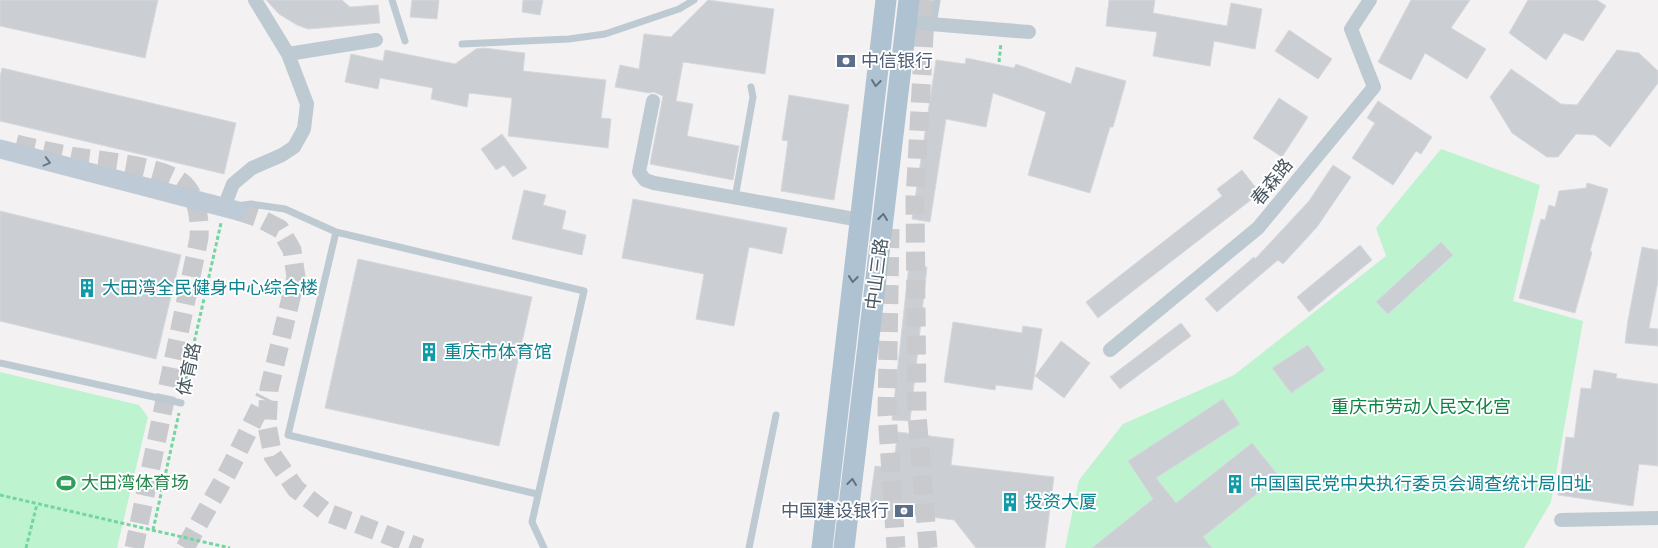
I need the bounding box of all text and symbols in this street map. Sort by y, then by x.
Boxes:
place label: 中信银行 [861,49,933,72]
bank icon: 中信银行 [835,50,857,72]
one-way arrow [871,79,882,87]
street label: 春森路 [1246,153,1298,210]
one-way arrow [43,156,51,166]
one-way arrow [877,212,888,220]
street label: 中山三路 [861,237,892,311]
place label: 大田湾全民健身中心综合楼 [102,276,318,299]
one-way arrow [848,276,859,284]
building icon: 大田湾全民健身中心综合楼 [76,277,98,299]
street label: 体育路 [172,340,205,398]
place label: 重庆市体育馆 [444,340,552,363]
building icon: 重庆市体育馆 [418,341,440,363]
park label: 重庆市劳动人民文化宫 [1331,395,1511,418]
place label: 大田湾体育场 [81,471,189,494]
sports icon: 大田湾体育场 [55,472,77,494]
place label: 中国国民党中央执行委员会调查统计局旧址 [1250,472,1592,495]
building icon: 中国国民党中央执行委员会调查统计局旧址 [1224,473,1246,495]
one-way arrow [846,478,857,486]
place label: 投资大厦 [1025,490,1097,513]
building icon: 投资大厦 [999,491,1021,513]
place label: 中国建设银行 [781,499,889,522]
bank icon: 中国建设银行 [893,500,915,522]

